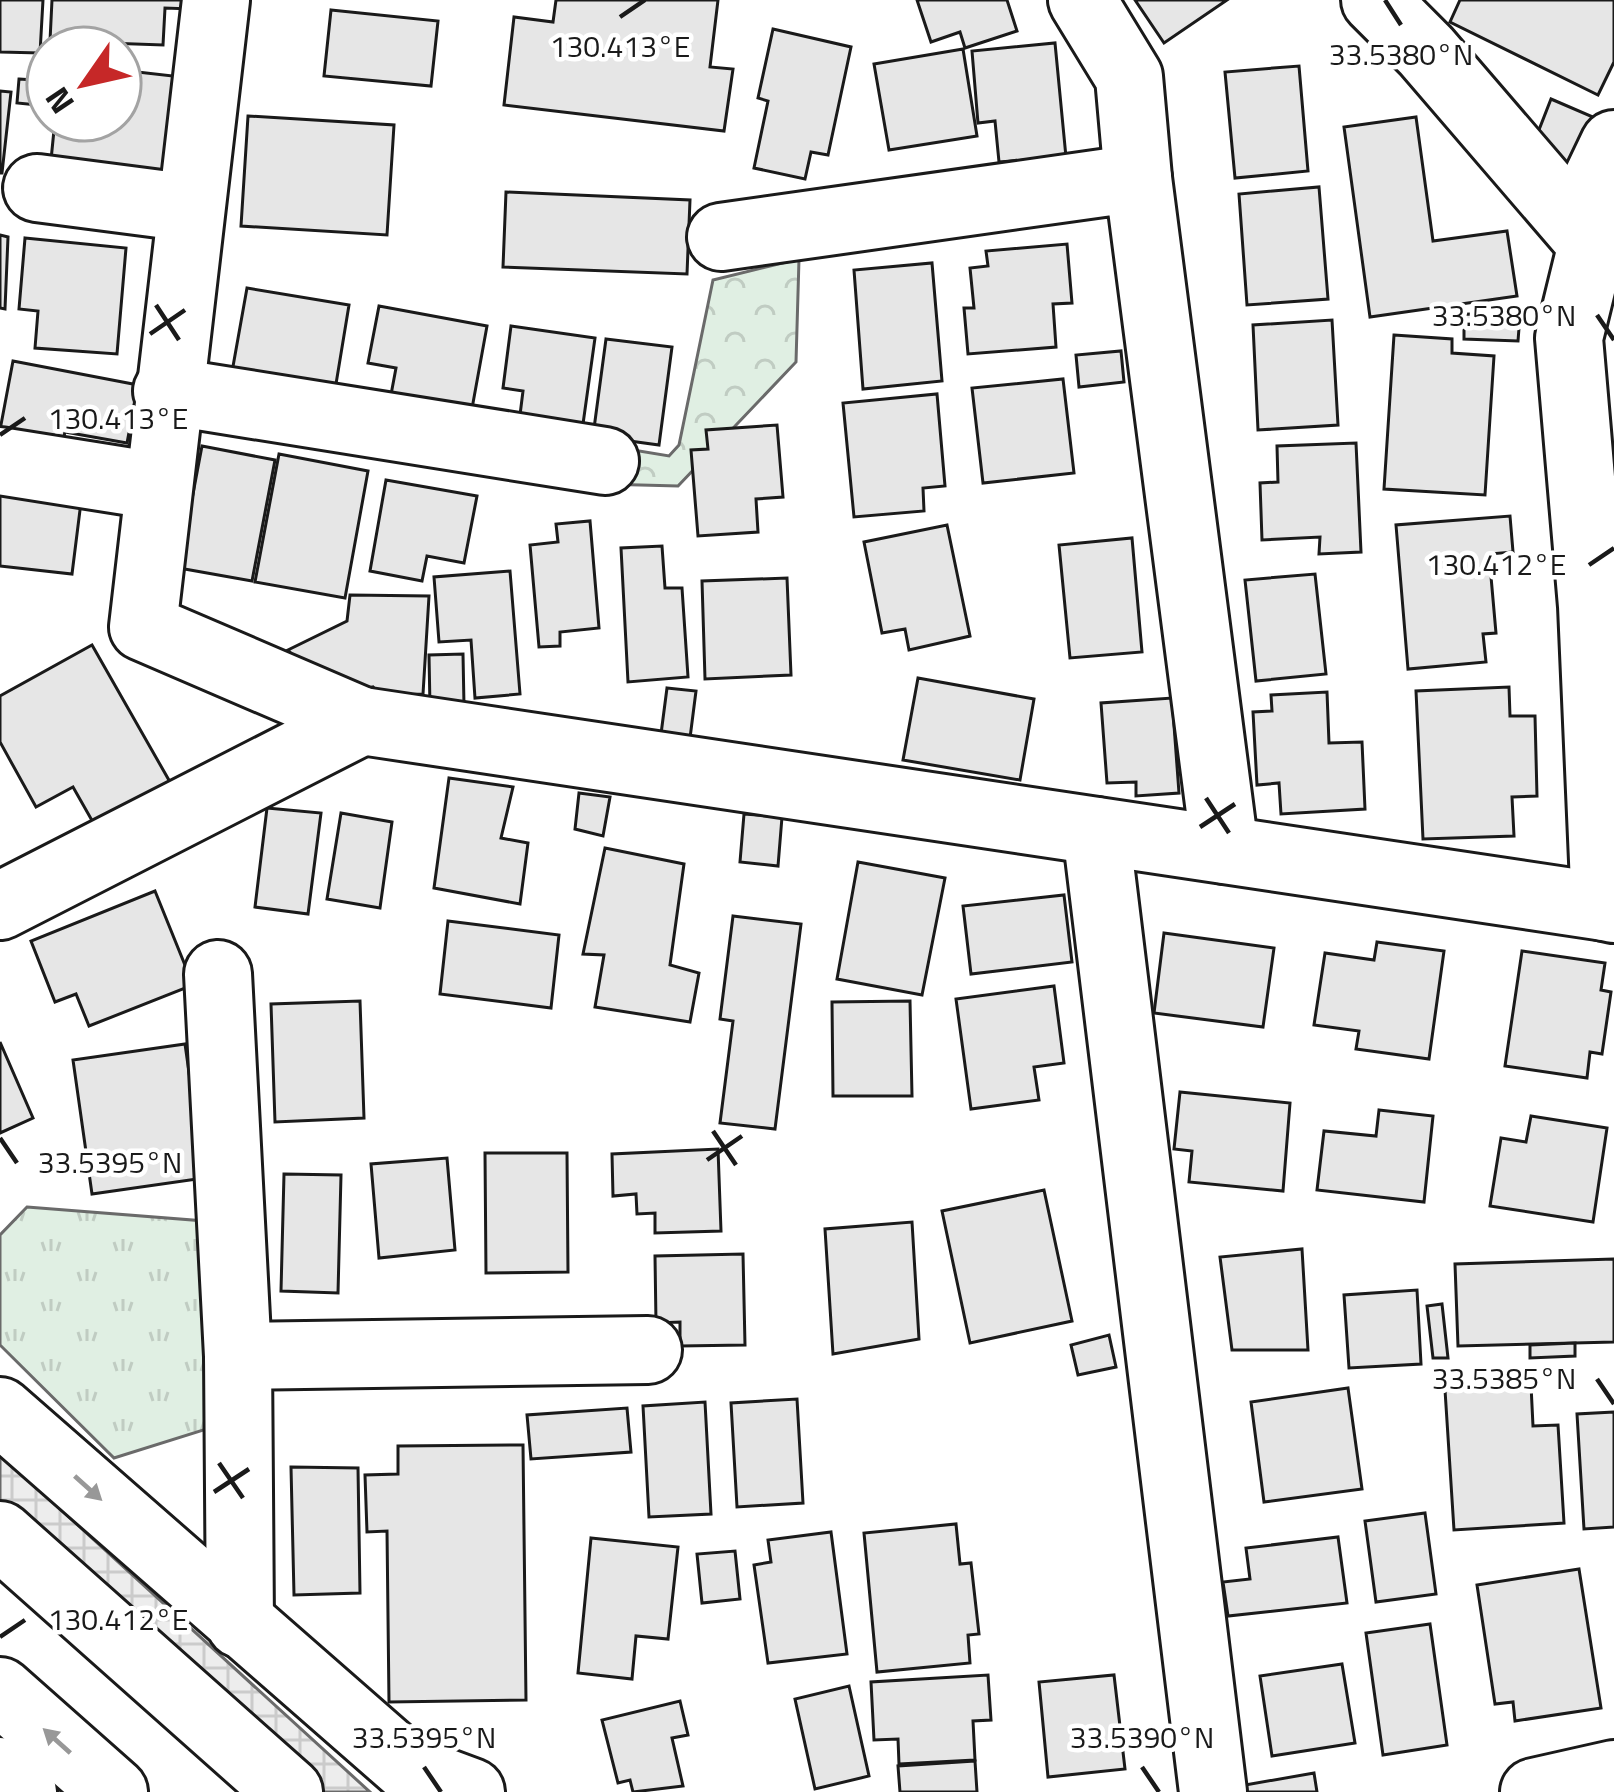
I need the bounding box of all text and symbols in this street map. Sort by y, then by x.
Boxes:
text: 130.413°E [550,23,690,69]
north arrow [24,24,144,144]
text: 33.5380°N [1329,31,1473,77]
text: N [32,77,86,124]
text: 33.5380°N [1432,292,1576,338]
text: 130.413°E [48,395,188,441]
text: 130.412°E [1426,541,1566,587]
text: 33.5395°N [38,1139,182,1185]
text: 33.5385°N [1432,1355,1576,1401]
one-way arrow [73,1474,102,1501]
text: 130.412°E [48,1596,188,1642]
text: 33.5395°N [352,1714,496,1760]
text: 33.5390°N [1070,1714,1214,1760]
one-way arrow [42,1728,72,1755]

